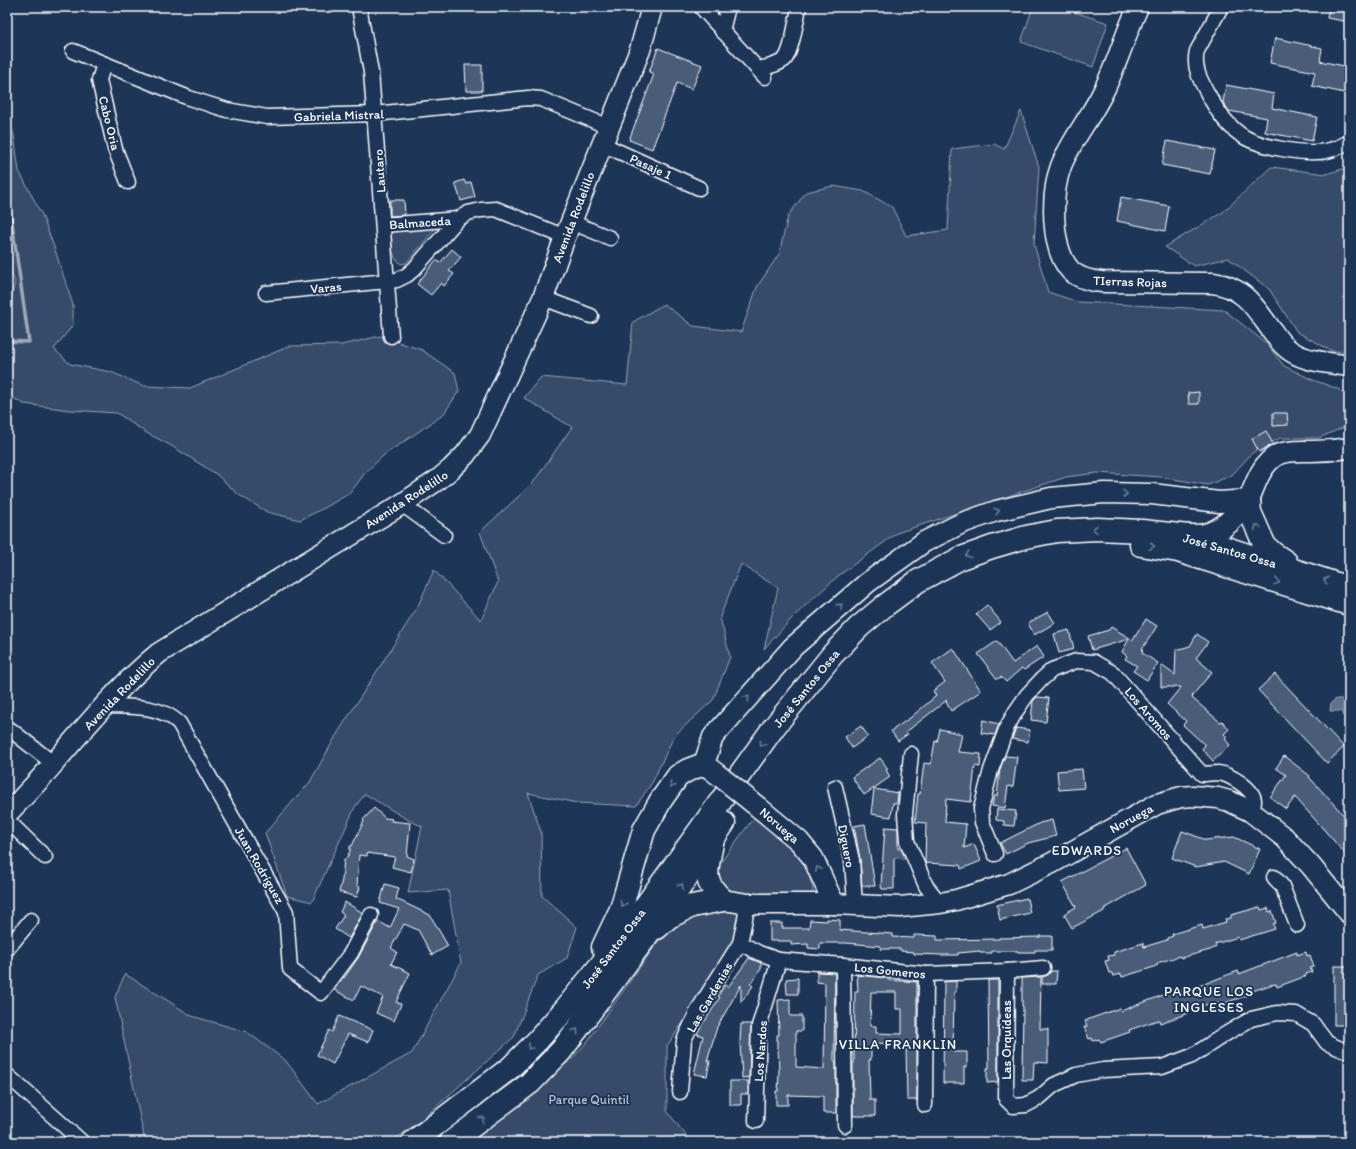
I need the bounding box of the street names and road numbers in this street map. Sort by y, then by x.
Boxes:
street label: Cabo Oria [95,94,124,152]
street label: Gabriela Mistral [294,106,385,125]
street label: Lautaro [370,148,389,193]
street label: Pasaje 1 [627,151,674,182]
street label: Avenida Rodelillo [549,169,598,265]
street label: Balmaceda [389,213,452,232]
street label: TIerras Rojas [1093,273,1167,290]
street label: Varas [310,279,342,296]
street label: Avenida Rodelillo [362,467,451,532]
street label: José Santos Ossa [1181,530,1278,571]
street label: José Santos Ossa [770,646,843,730]
street label: Avenida Rodelillo [81,653,158,733]
street label: Los Aromos [1122,684,1176,743]
street label: Noruega [1107,800,1156,836]
street label: Noruega [757,804,803,847]
street label: Diguero [835,823,858,869]
street label: Juan Rodríguez [232,824,288,906]
street label: José Santos Ossa [578,905,649,991]
street label: Las Gardenias [683,959,736,1035]
street label: Los Gomeros [853,959,927,982]
street label: Las Orquídeas [999,1000,1014,1080]
street label: Los Nardos [751,1020,770,1082]

